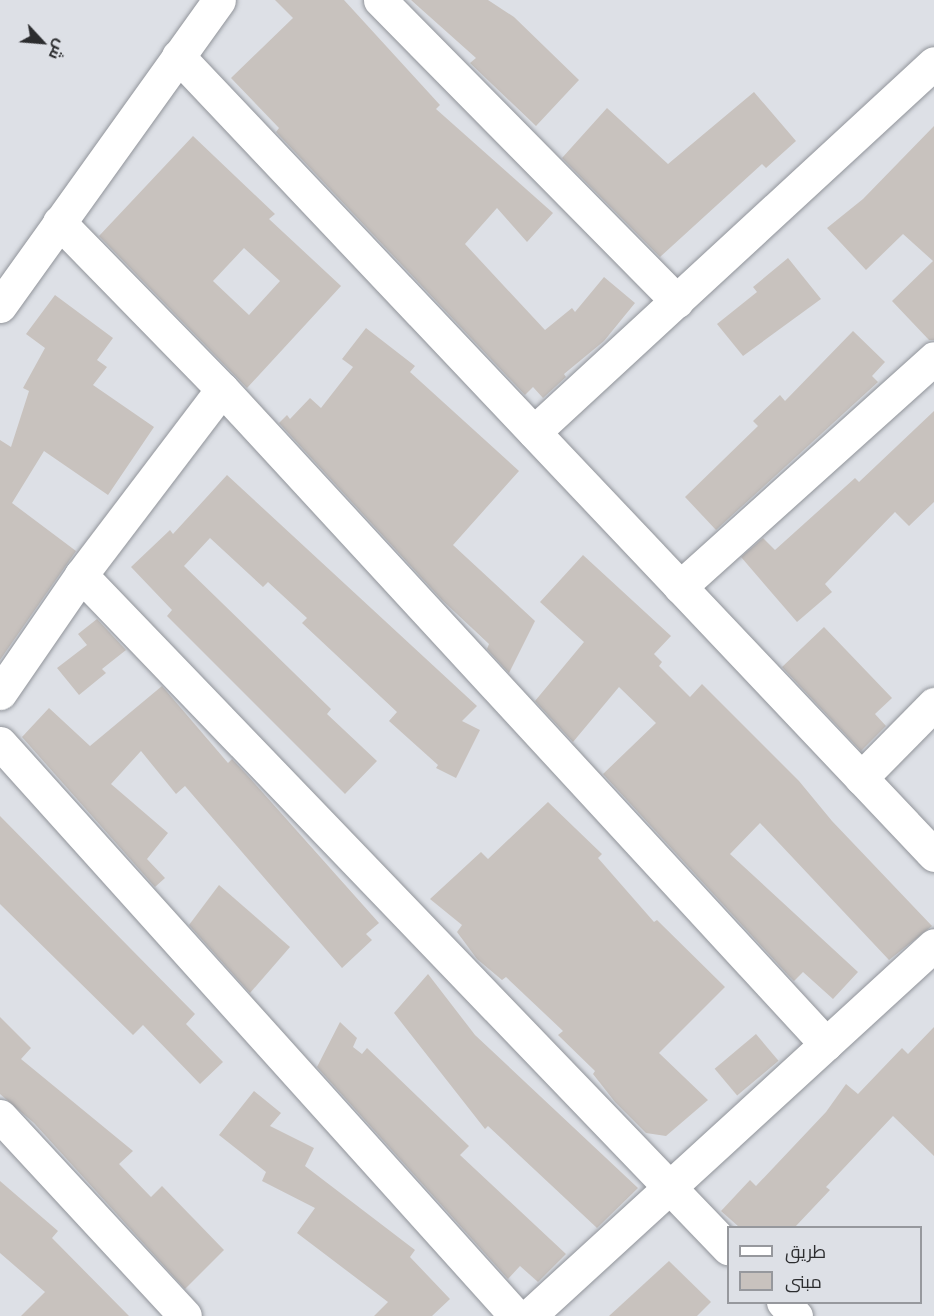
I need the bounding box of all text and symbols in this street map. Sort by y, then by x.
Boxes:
north arrow [12,12,72,72]
text: ش [44,36,73,64]
legend [727,1226,922,1304]
text: طريق [785,1239,826,1264]
text: مبنى [785,1269,822,1294]

